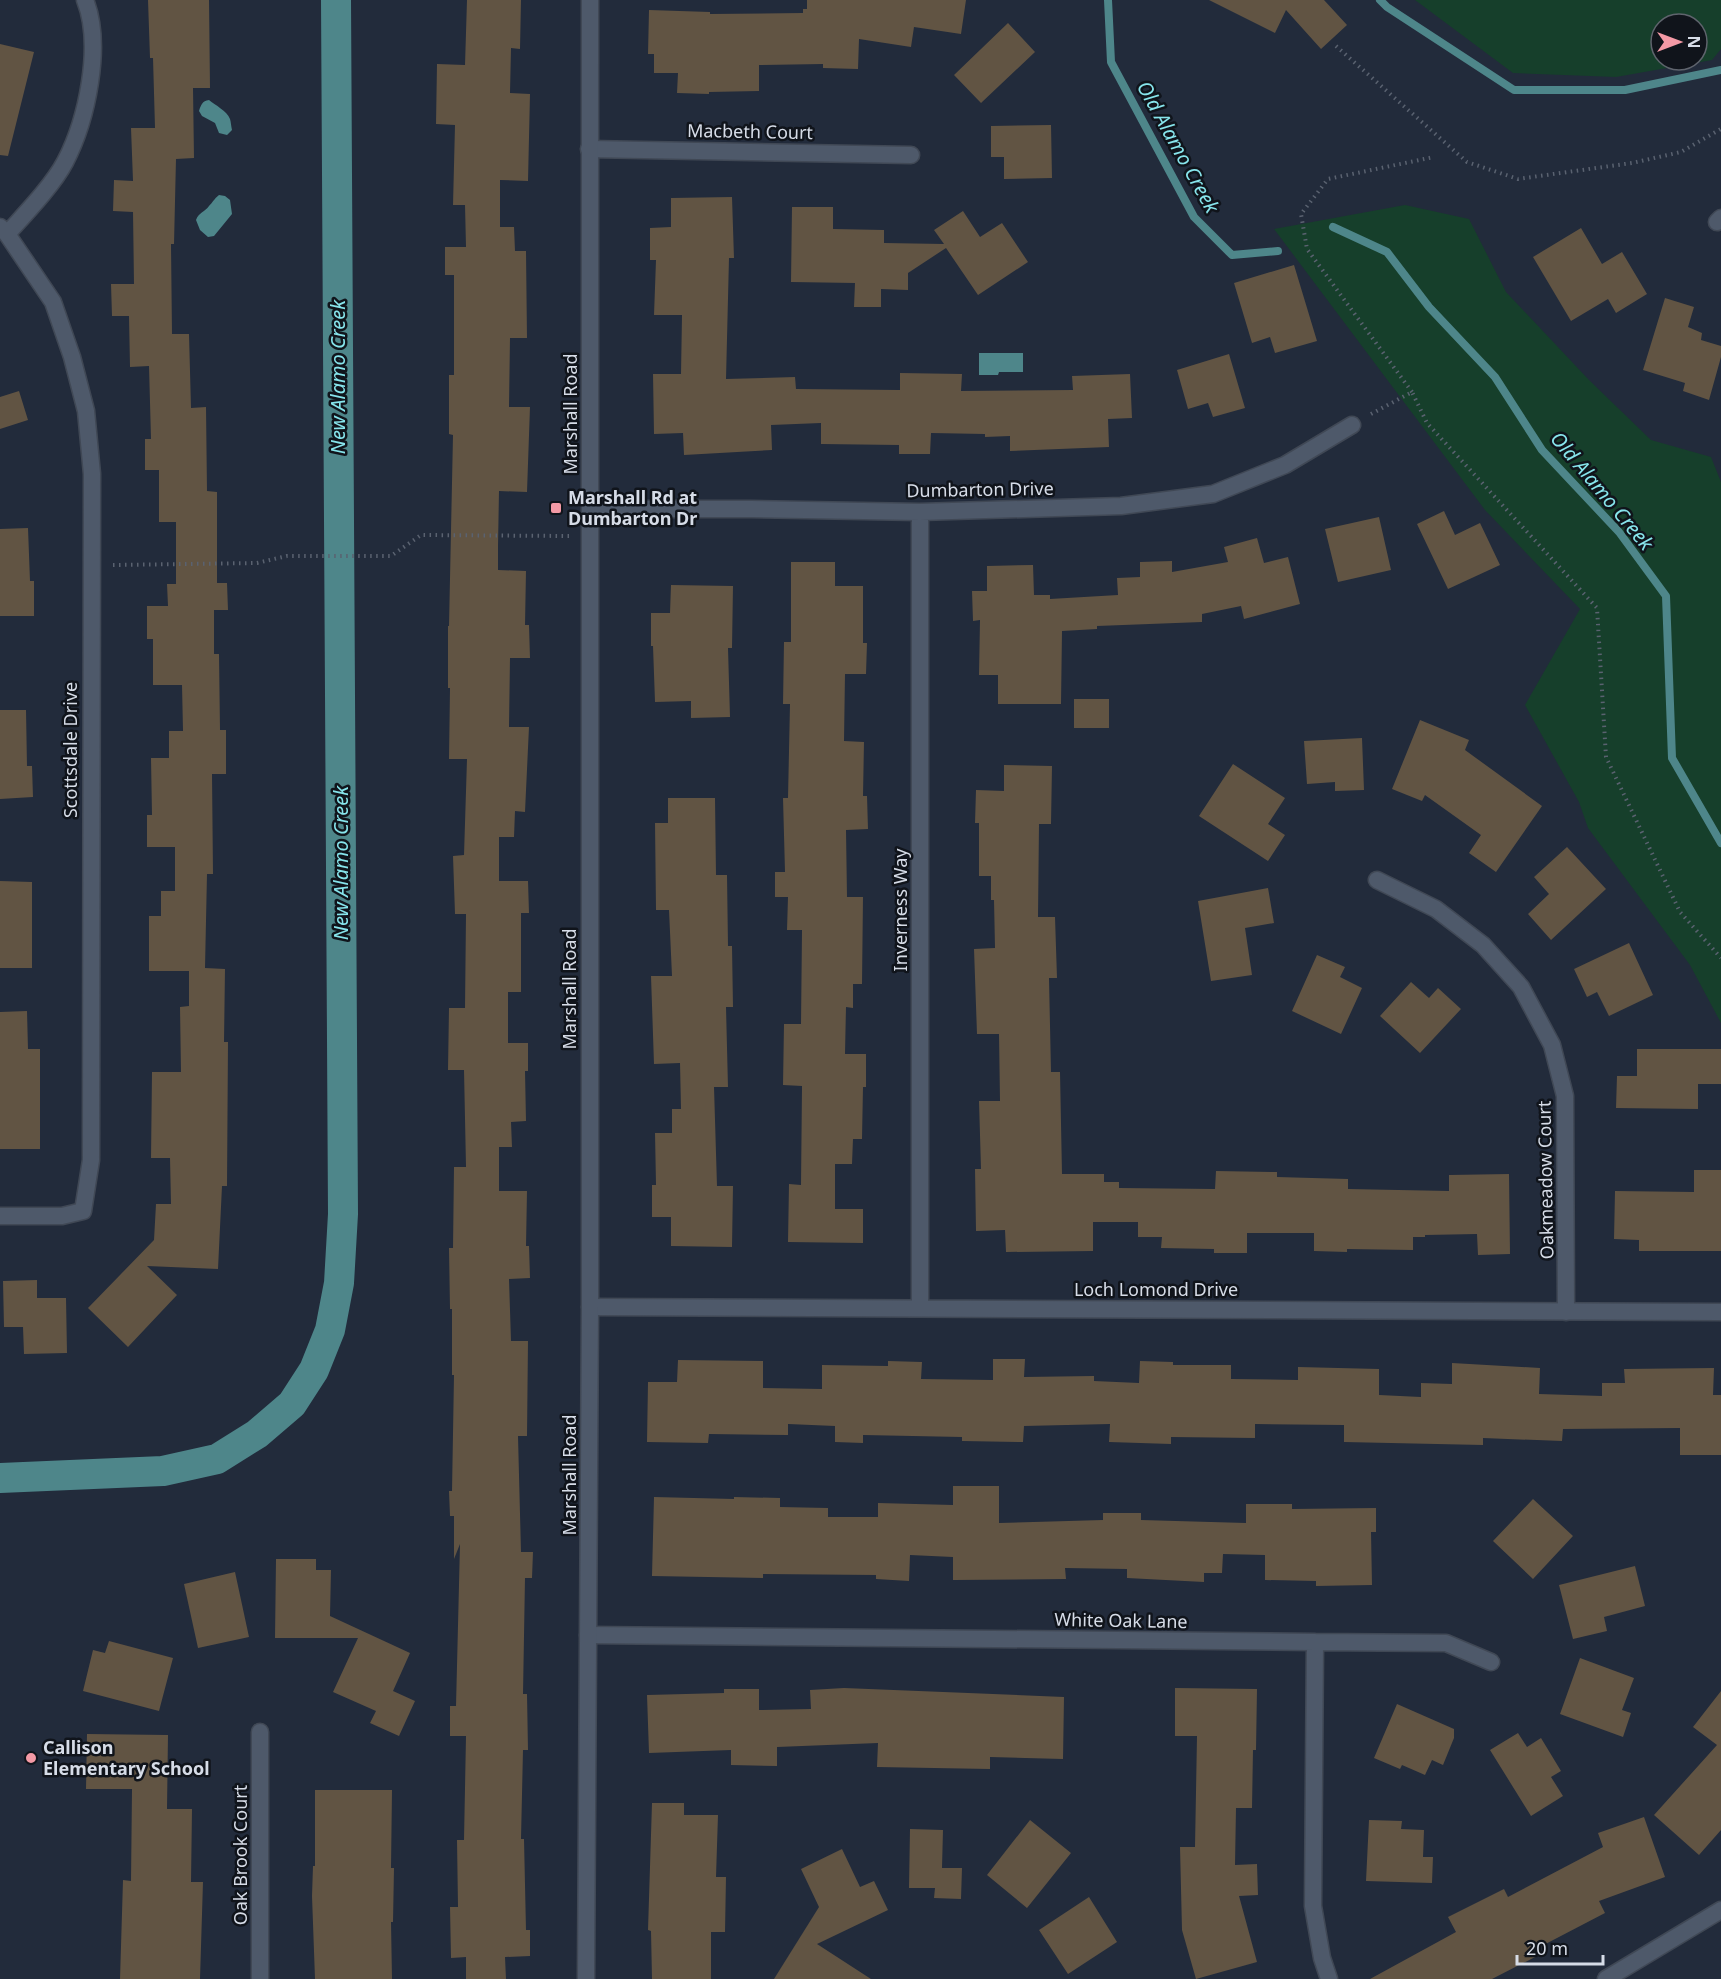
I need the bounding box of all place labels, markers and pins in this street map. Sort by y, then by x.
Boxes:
place label: Marshall Rd at Dumbarton Dr [568,485,697,530]
marker: Marshall Rd at Dumbarton Dr [549,501,563,515]
place label: Callison Elementary School [43,1735,210,1780]
marker: Callison Elementary School [24,1751,38,1765]

